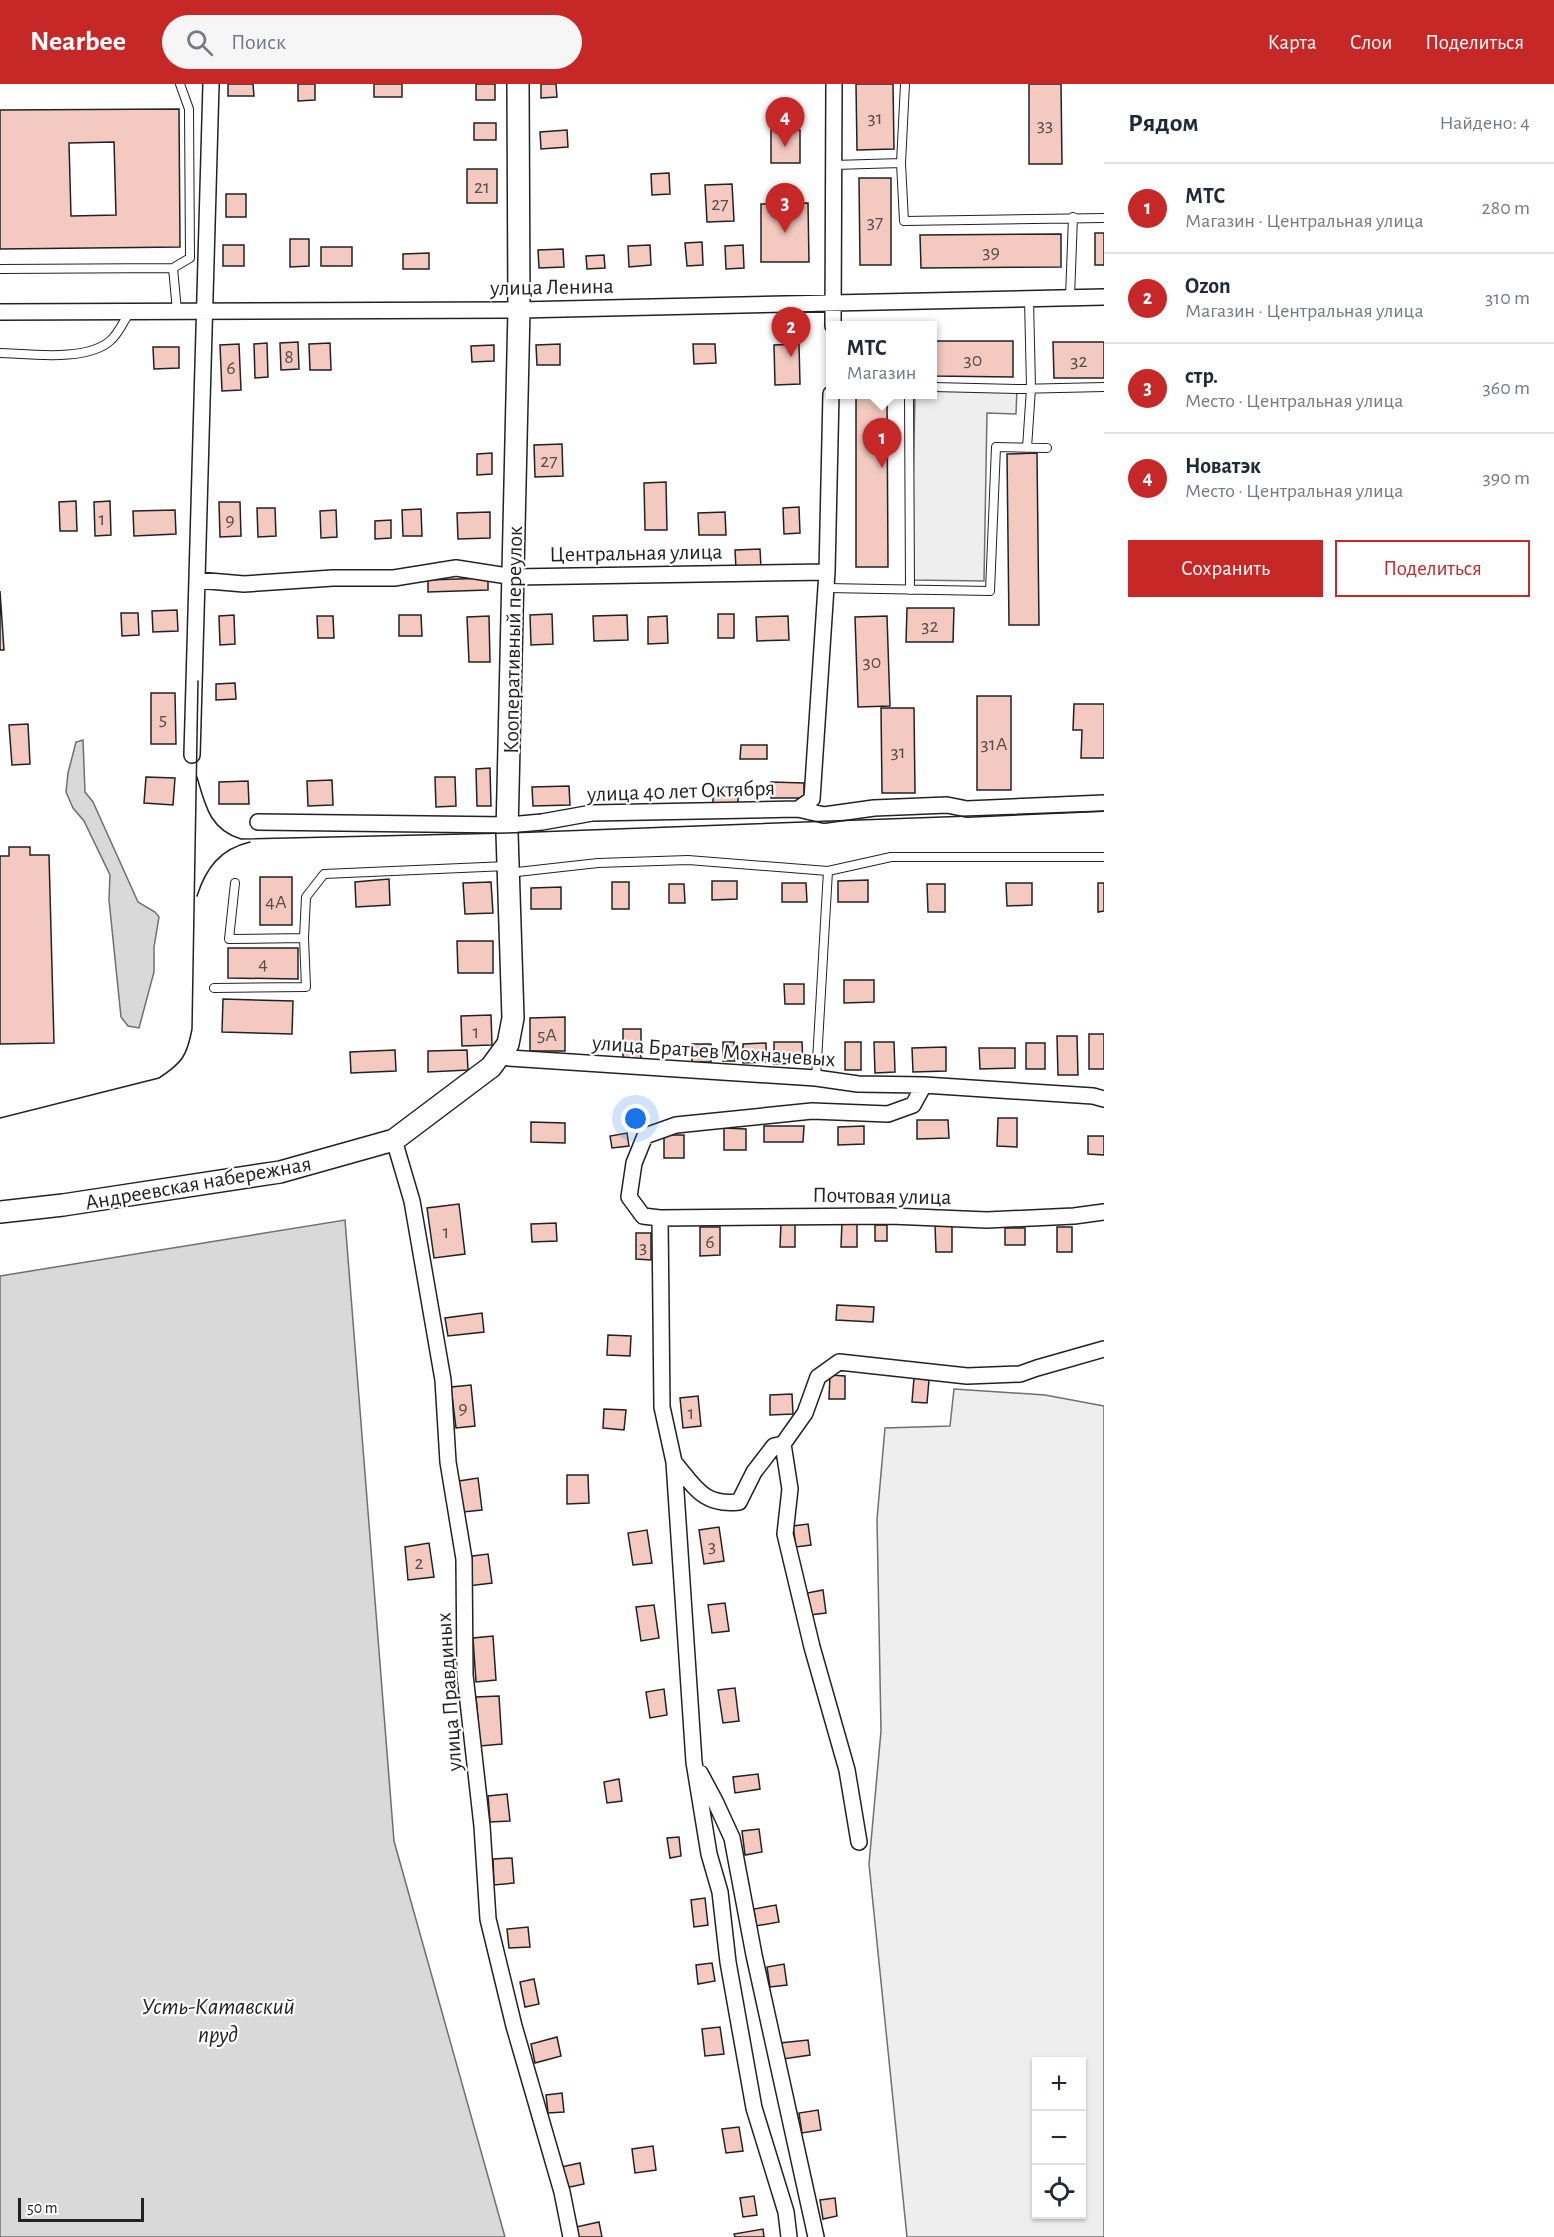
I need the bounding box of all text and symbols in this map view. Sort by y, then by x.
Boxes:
search box [162,15,582,69]
icon: search [183,26,216,59]
text: Nearbee [30,28,126,56]
text: Поиск [231,31,286,53]
text: Карта [1267,32,1317,53]
text: Слои [1350,32,1392,53]
text: Поделиться [1425,32,1524,53]
pin: 4 [766,98,804,147]
house number: 31 [867,108,883,128]
text: Рядом [1128,110,1199,136]
text: Найдено: 4 [1440,113,1530,133]
house number: 33 [1037,115,1053,135]
house number: 21 [474,177,490,197]
pin: 3 [766,184,804,233]
text: МТС [1185,185,1225,207]
house number: 27 [711,194,729,214]
text: 1 [1144,198,1151,218]
text: 280 m [1482,198,1530,218]
text: Магазин · Центральная улица [1185,211,1424,231]
house number: 37 [867,212,883,232]
house number: 39 [982,242,1000,262]
street label: улица Ленина [489,275,614,299]
text: Ozon [1185,275,1231,297]
text: 2 [1143,288,1152,308]
text: 310 m [1485,288,1530,308]
text: Магазин · Центральная улица [1185,301,1424,321]
pin: 2 [772,308,810,357]
popup [826,321,937,399]
text: МТС [846,337,887,359]
house number: 8 [284,347,294,367]
house number: 30 [964,350,982,370]
house number: 32 [1070,351,1088,371]
house number: 6 [226,358,236,378]
text: Магазин [846,363,917,383]
text: стр. [1185,365,1218,387]
text: 3 [1143,378,1152,398]
text: 360 m [1483,378,1530,398]
text: Место · Центральная улица [1185,391,1403,411]
pin: 1 [862,418,902,468]
house number: 27 [540,451,558,471]
text: Новатэк [1185,455,1261,477]
text: 4 [1142,468,1153,488]
text: 390 m [1483,468,1530,488]
text: Место · Центральная улица [1185,481,1403,501]
house number: 1 [99,509,105,529]
house number: 9 [225,510,235,530]
street label: Кооперативный переулок [500,526,526,754]
street label: Центральная улица [549,540,723,566]
button: Сохранить [1128,540,1323,597]
button: Поделиться [1335,540,1530,597]
house number: 32 [921,616,939,636]
house number: 30 [863,652,881,672]
house number: 5 [159,709,167,729]
house number: 31А [981,734,1008,754]
house number: 31 [890,742,906,762]
street label: улица 40 лет Октября [586,777,775,805]
house number: 4А [265,892,287,912]
house number: 4 [258,954,268,974]
house number: 1 [473,1022,479,1042]
house number: 5А [537,1025,557,1045]
street label: улица Братьев Мохначевых [591,1031,837,1070]
your location [621,1104,650,1133]
street label: Андреевская набережная [83,1152,313,1214]
street label: Почтовая улица [812,1184,952,1208]
house number: 1 [443,1222,449,1242]
house number: 6 [705,1232,715,1252]
house number: 3 [639,1237,647,1257]
house number: 9 [458,1398,468,1418]
house number: 1 [688,1403,694,1423]
house number: 3 [708,1536,716,1556]
house number: 2 [414,1553,424,1573]
street label: улица Правдиных [432,1612,466,1773]
water label: Усть-Катавский пруд [141,1995,295,2047]
map controls [1032,2057,1086,2219]
button: + [1032,2057,1086,2111]
button: − [1032,2111,1086,2165]
button: locate [1032,2165,1086,2219]
scale bar [18,2195,144,2222]
text: 50 m [27,2200,58,2216]

